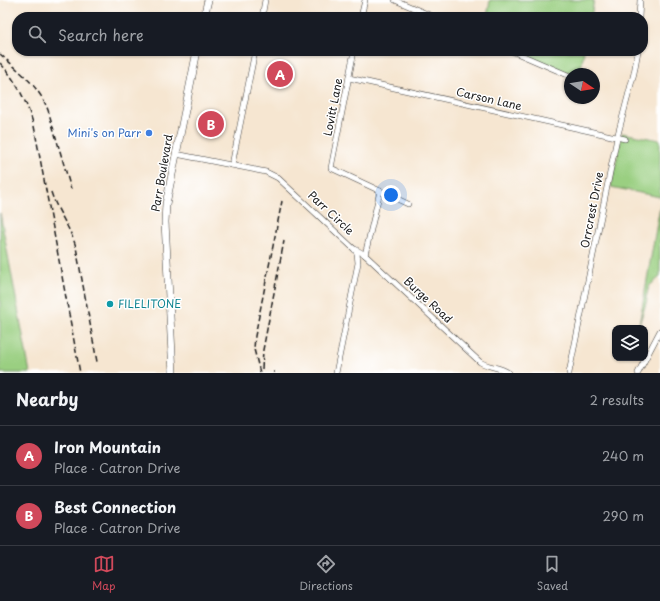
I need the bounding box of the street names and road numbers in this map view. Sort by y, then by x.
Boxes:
street label: Lovitt Lane [319,77,346,137]
street label: Carson Lane [454,83,524,114]
street label: Parr Boulevard [146,133,177,213]
street label: Orrcrest Drive [576,170,607,249]
street label: Parr Circle [304,187,358,239]
street label: Burge Road [400,273,456,327]

